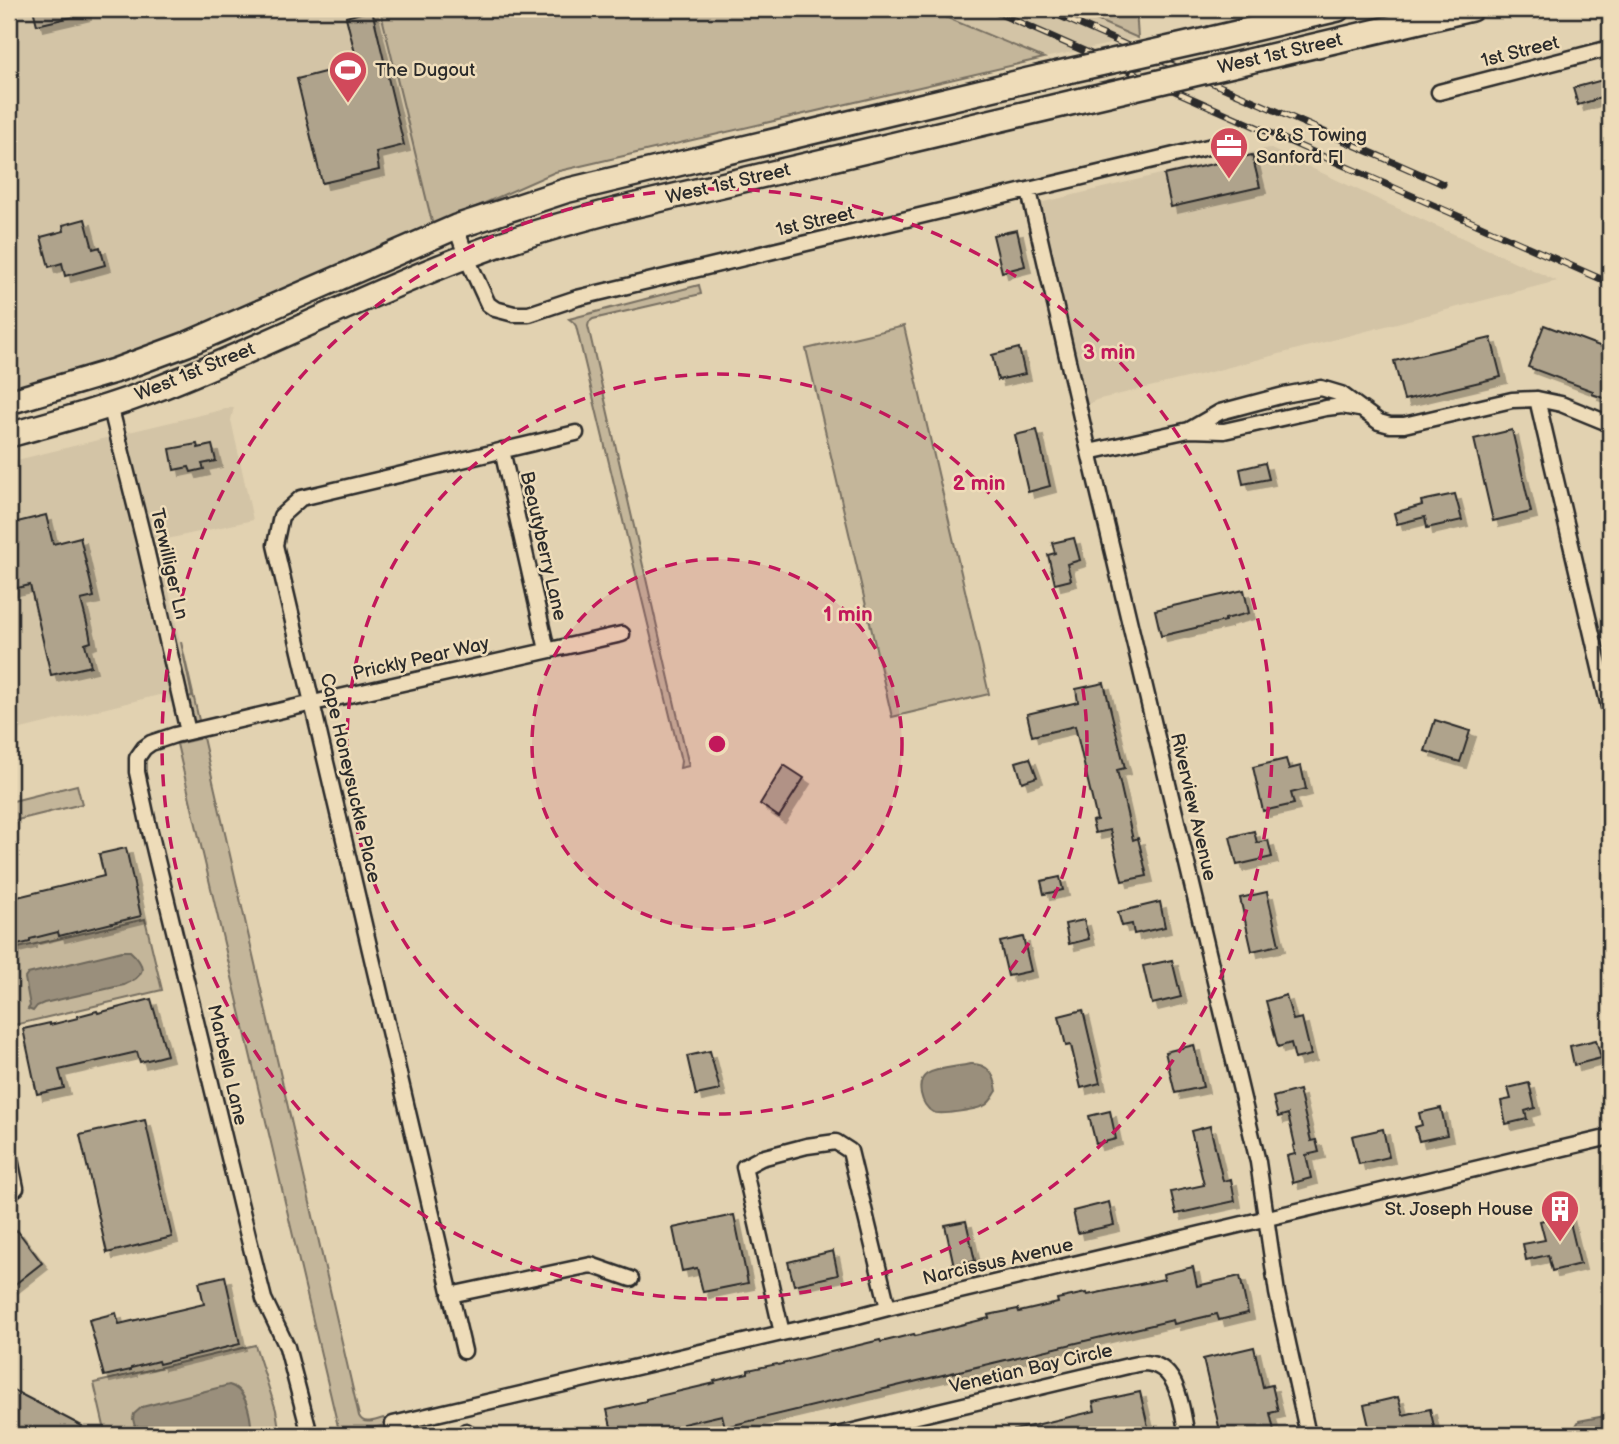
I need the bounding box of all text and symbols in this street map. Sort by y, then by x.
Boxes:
street label: West 1st Street [1215,28,1345,80]
street label: 1st Street [1479,31,1562,73]
sports icon: The Dugout [327,49,369,104]
place label: The Dugout [375,59,475,82]
place label: C & S Towing Sanford Fl [1256,124,1367,169]
office icon: C & S Towing Sanford Fl [1208,125,1250,180]
street label: West 1st Street [663,158,793,210]
street label: 1st Street [774,202,856,242]
street label: West 1st Street [132,337,259,407]
text: 3 min [1083,340,1135,365]
street label: Beautyberry Lane [515,469,571,623]
text: 2 min [952,471,1006,496]
street label: Terwilliger Ln [145,506,193,622]
text: 1 min [823,602,873,627]
street label: Prickly Pear Way [350,632,492,686]
street label: Cape Honeysuckle Place [315,671,385,885]
street label: Riverview Avenue [1165,731,1221,883]
centre of rings [705,732,729,756]
street label: Marbella Lane [202,1002,252,1128]
building icon: St. Joseph House [1539,1188,1581,1243]
place label: St. Joseph House [1384,1198,1533,1221]
street label: Narcissus Avenue [920,1233,1076,1291]
street label: Venetian Bay Circle [947,1339,1115,1399]

